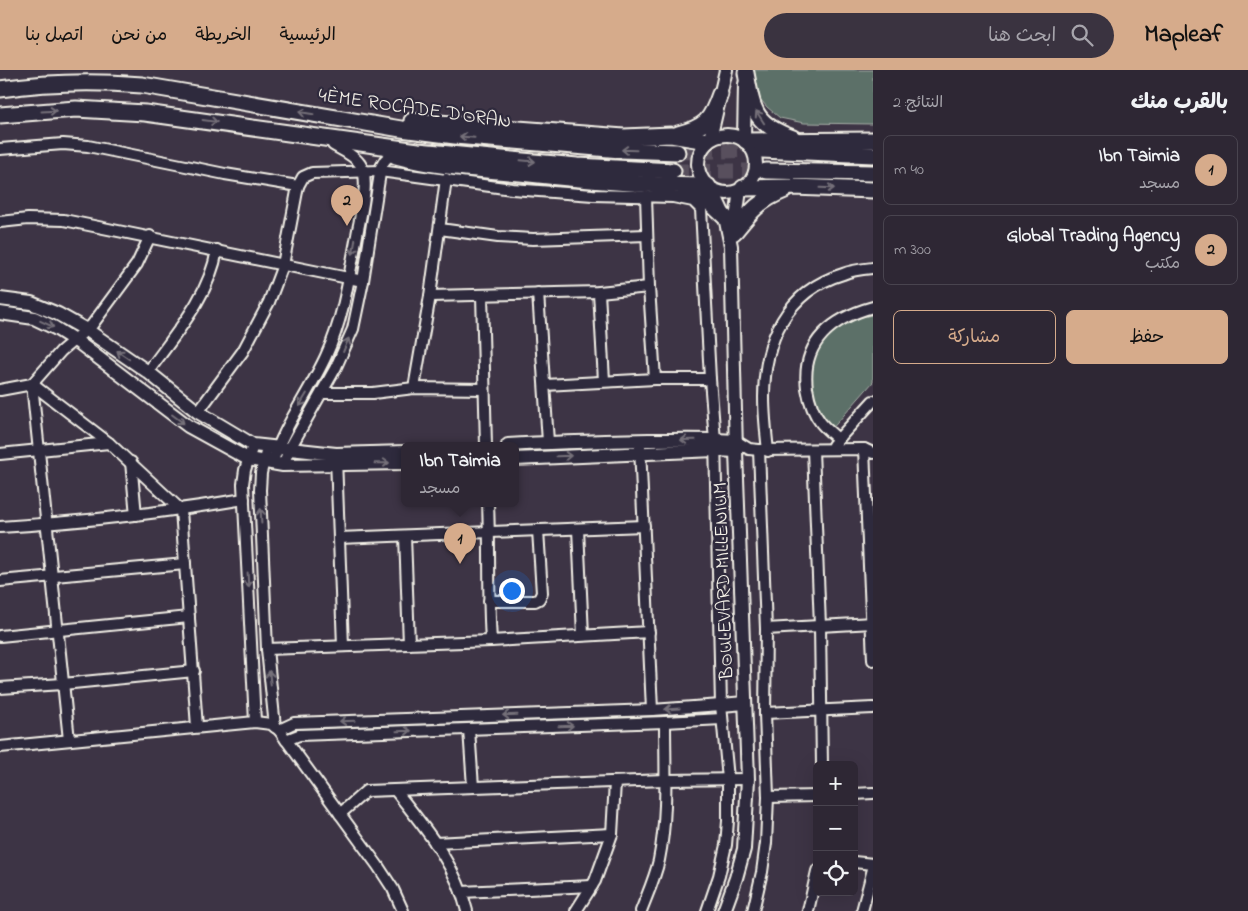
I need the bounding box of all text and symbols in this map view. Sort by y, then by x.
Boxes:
search box [764,13,1114,58]
text: Mapleaf [1144,18,1223,53]
icon: search [1068,21,1096,49]
text: اتصل بنا [25,23,83,49]
text: من نحن [111,23,167,49]
text: الخريطة [195,23,251,49]
text: الرئيسية [279,23,336,49]
text: ابحث هنا [988,23,1056,50]
street label: 4ÈME ROCADE D'ORAN [316,82,513,137]
text: بالقرب منك [1131,88,1228,118]
text: النتائج: 2 [893,91,943,115]
one-way arrow [40,106,56,115]
one-way arrow [298,107,314,117]
one-way arrow [755,110,765,124]
one-way arrow [202,116,218,126]
one-way arrow [459,133,475,142]
text: Ibn Taimia [1098,143,1180,170]
one-way arrow [621,145,637,155]
one-way arrow [519,156,535,166]
text: 40 m [894,158,924,182]
text: 1 [1208,158,1214,182]
text: مسجد [1139,172,1180,196]
one-way arrow [819,184,835,193]
pin: 2 [331,185,363,226]
text: Global Trading Agency [1006,223,1180,250]
text: 300 m [894,238,931,262]
text: 2 [1207,238,1215,262]
one-way arrow [349,239,359,255]
text: مكتب [1145,252,1180,276]
button: مشاركة [893,310,1056,364]
button: حفظ [1066,310,1228,364]
one-way arrow [39,320,54,329]
one-way arrow [342,338,352,353]
one-way arrow [116,350,130,360]
one-way arrow [298,392,308,406]
one-way arrow [171,414,185,424]
one-way arrow [680,435,696,445]
popup [401,442,519,507]
text: Ibn Taimia [419,448,501,475]
one-way arrow [555,452,571,461]
one-way arrow [374,458,390,468]
text: مسجد [419,477,460,501]
street label: BOULEVARD MILLENIUM [707,481,742,681]
one-way arrow [257,508,266,524]
pin: 1 [444,523,476,564]
one-way arrow [244,572,253,588]
your location [499,578,525,604]
one-way arrow [266,670,275,686]
one-way arrow [664,704,680,714]
one-way arrow [502,710,518,720]
one-way arrow [340,716,356,725]
one-way arrow [558,721,574,730]
one-way arrow [395,727,411,736]
map controls [813,761,858,896]
button: + [813,761,858,806]
button: − [813,806,858,851]
button: locate [813,851,858,896]

